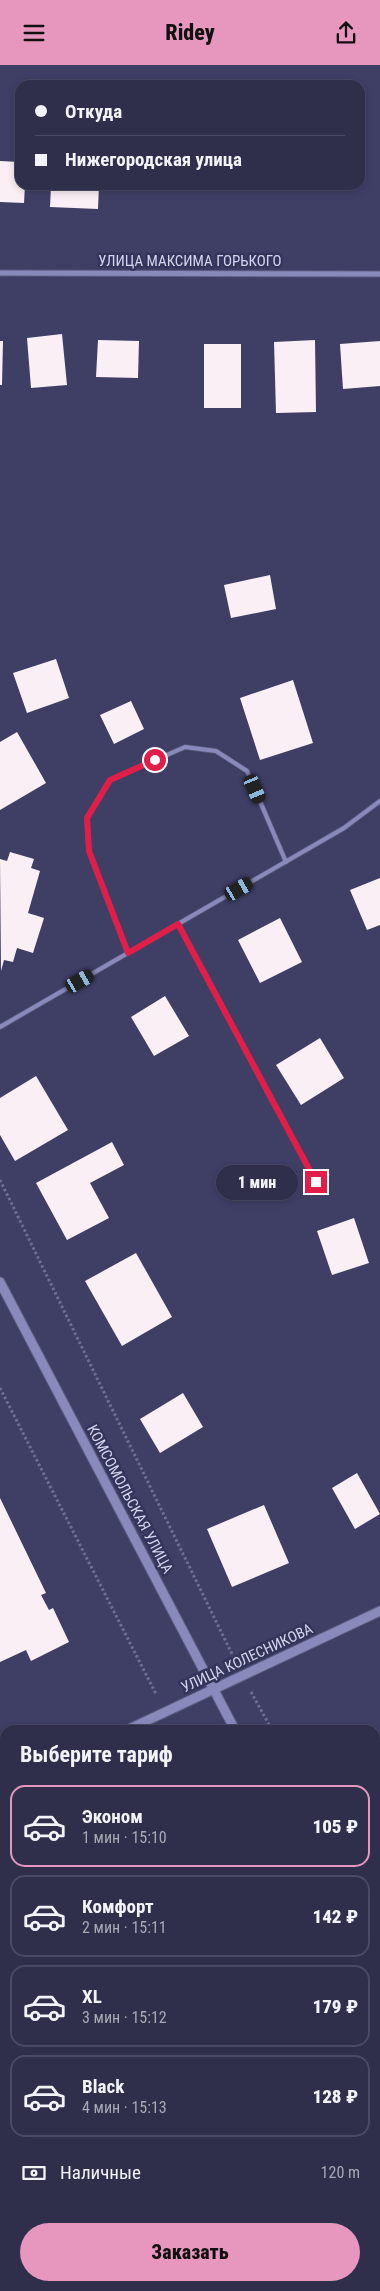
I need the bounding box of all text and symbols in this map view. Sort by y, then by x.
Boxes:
icon: menu [20,19,48,47]
icon: share [332,19,360,47]
text: Ridey [165,20,215,45]
text: Откуда [65,100,122,123]
text: Нижегородская улица [65,148,242,171]
street label: УЛИЦА МАКСИМА ГОРЬКОГО [98,252,282,270]
route start [144,749,166,771]
car [242,772,267,806]
car [222,875,255,903]
car [63,967,96,995]
callout: 1 мин [216,1165,298,1199]
route end [305,1171,327,1193]
text: 1 мин [238,1173,276,1192]
street label: КОМСОМОЛЬСКАЯ УЛИЦА [83,1422,177,1577]
street label: УЛИЦА КОЛЕСНИКОВА [178,1619,316,1696]
text: Выберите тариф [20,1742,173,1767]
icon: car [22,1804,67,1849]
text: Эконом [82,1805,143,1828]
text: 105 ₽ [313,1815,358,1838]
text: 1 мин · 15:10 [82,1828,167,1847]
icon: car [22,1894,67,1939]
text: Комфорт [82,1895,154,1918]
text: 142 ₽ [313,1905,358,1928]
text: 2 мин · 15:11 [82,1918,167,1937]
icon: car [22,1984,67,2029]
text: XL [82,1985,102,2008]
text: 179 ₽ [313,1995,358,2018]
text: 3 мин · 15:12 [82,2008,167,2027]
icon: car [22,2074,67,2119]
text: Black [82,2075,124,2098]
text: 128 ₽ [313,2085,358,2108]
text: 4 мин · 15:13 [82,2098,167,2117]
icon: cash [20,2159,48,2187]
text: Наличные [60,2161,141,2184]
text: 120 m [321,2163,360,2182]
button: Заказать [20,2223,360,2281]

